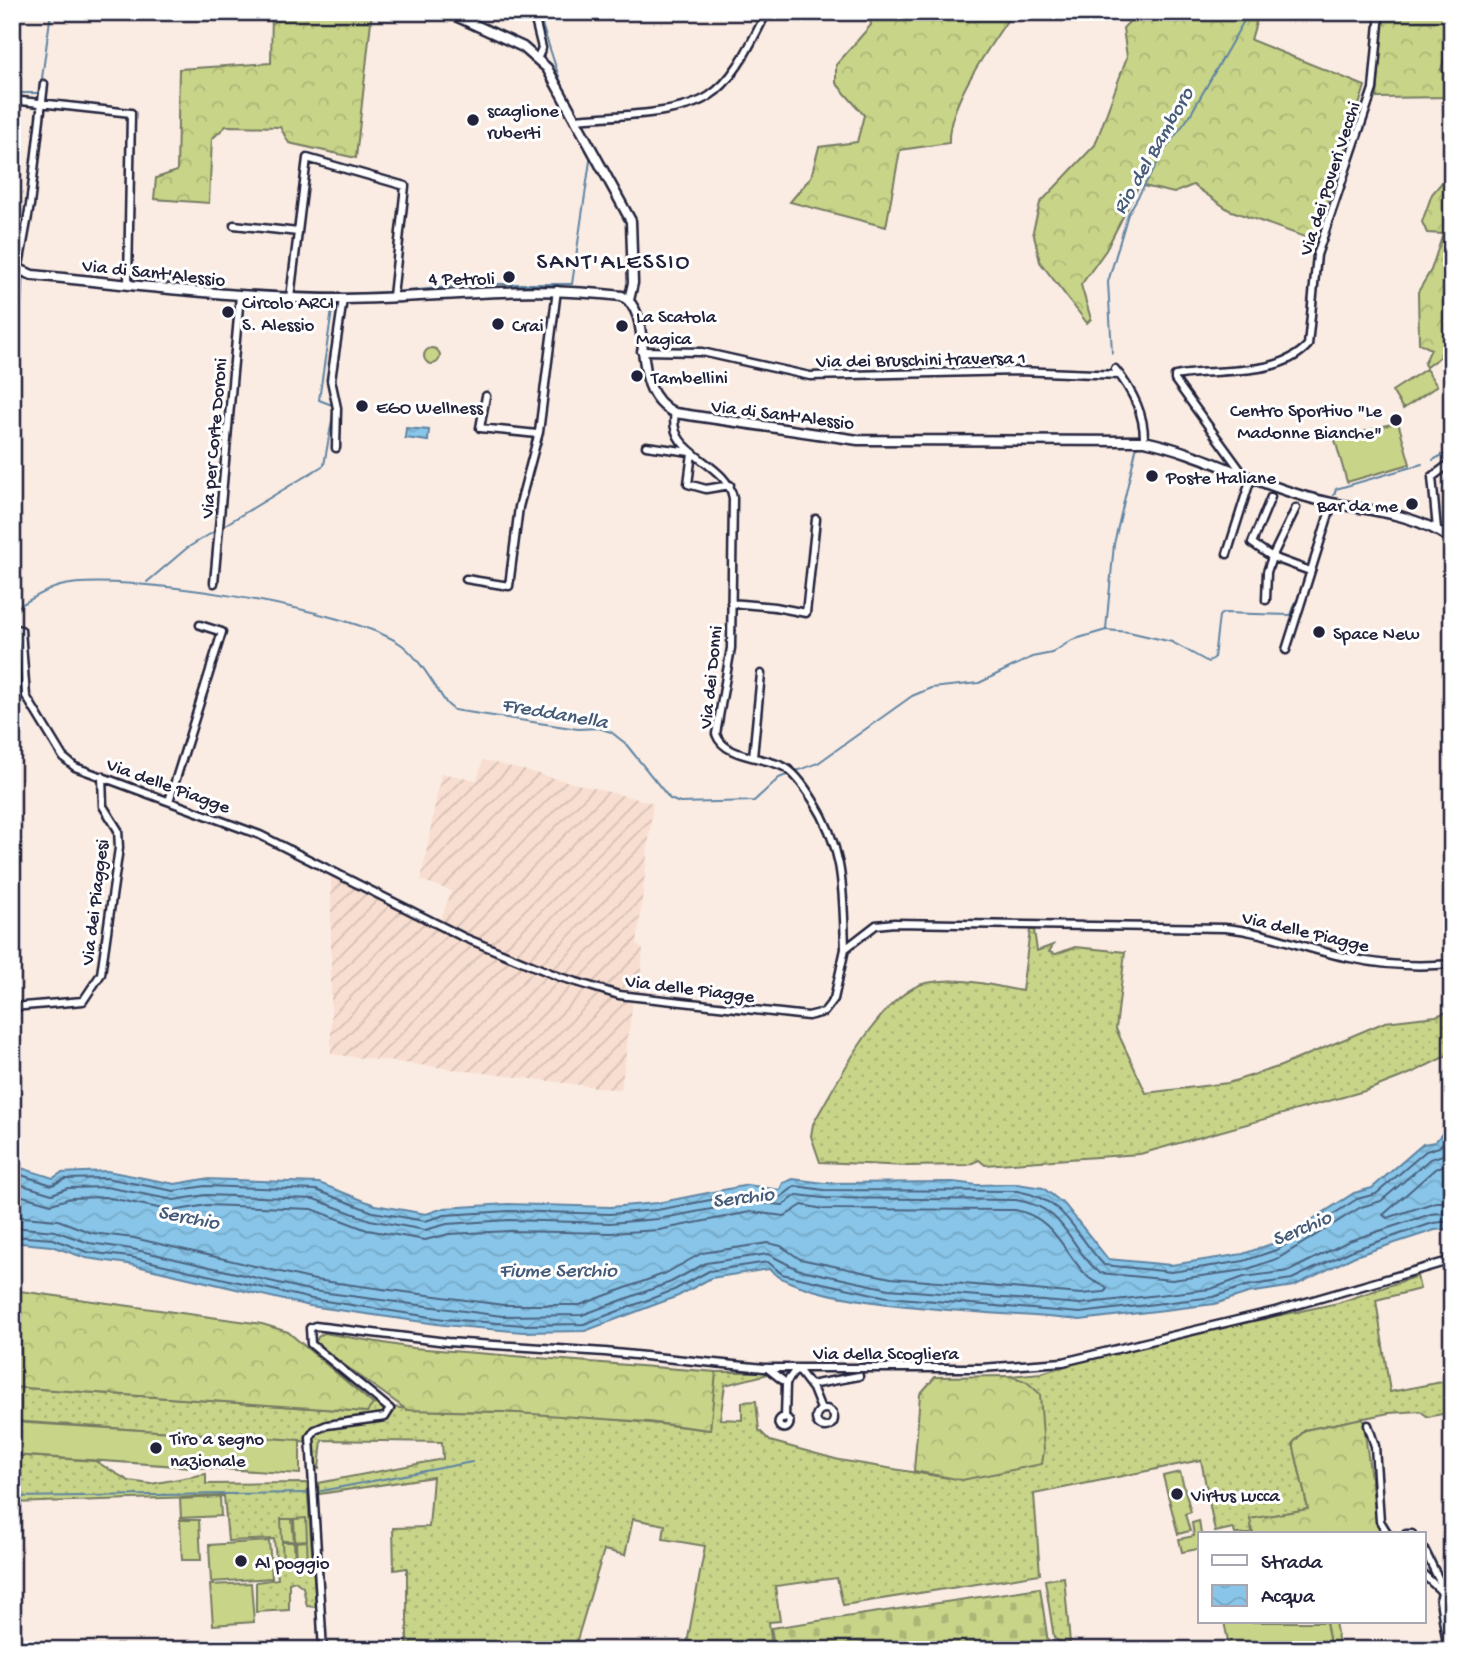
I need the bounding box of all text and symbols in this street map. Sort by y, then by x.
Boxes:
water label: Rio del Bamboro [1109,83,1202,219]
street label: Via dei Poveri Vecchi [1295,99,1367,260]
place label: scaglione ruberti [487,101,559,146]
marker: scaglione ruberti [465,112,481,128]
district label: SANT'ALESSIO [537,250,691,277]
street label: Via di Sant'Alessio [80,255,226,293]
place label: 4 Petroli [429,269,495,292]
marker: 4 Petroli [501,269,517,285]
place label: Circolo ARCI S. Alessio [242,293,334,338]
marker: Circolo ARCI S. Alessio [220,304,236,320]
place label: La Scatola Magica [636,307,718,352]
marker: Crai [490,316,506,332]
place label: Crai [512,316,544,339]
marker: La Scatola Magica [614,318,630,334]
street label: Via dei Bruschini traversa 1 [815,348,1026,375]
street label: Via per Corte Doroni [197,357,234,521]
marker: Tambellini [629,368,645,384]
place label: Tambellini [650,368,728,391]
street label: Via di Sant'Alessio [709,396,855,437]
marker: EGO Wellness [354,398,370,414]
place label: EGO Wellness [376,398,484,421]
place label: Centro Sportivo "Le Madonne Bianche" [1230,401,1382,446]
marker: Centro Sportivo "Le Madonne Bianche" [1388,412,1404,428]
marker: Poste Italiane [1144,468,1160,484]
place label: Poste Italiane [1165,468,1276,491]
place label: Bar da me [1316,496,1398,519]
marker: Bar da me [1404,496,1420,512]
marker: Space New [1311,624,1327,640]
place label: Space New [1333,624,1420,647]
street label: Via dei Donni [696,625,729,731]
water label: Freddanella [500,694,611,737]
street label: Via delle Piagge [102,754,233,820]
street label: Via dei Piaggesi [77,838,116,968]
street label: Via delle Piagge [1238,907,1371,959]
street label: Via delle Piagge [623,971,756,1010]
water label: Serchio [711,1183,777,1216]
water label: Serchio [156,1201,222,1238]
water label: Serchio [1269,1206,1337,1254]
water label: Fiume Serchio [499,1260,618,1285]
street label: Via della Scogliera [812,1344,960,1367]
place label: Tiro a segno nazionale [169,1429,264,1474]
marker: Tiro a segno nazionale [148,1440,164,1456]
marker: Virtus Lucca [1169,1486,1185,1502]
place label: Virtus Lucca [1190,1486,1281,1509]
legend [1198,1532,1426,1624]
text: Strada [1261,1552,1324,1577]
marker: Al poggio [233,1553,249,1569]
place label: Al poggio [255,1553,330,1576]
text: Acqua [1261,1586,1316,1611]

